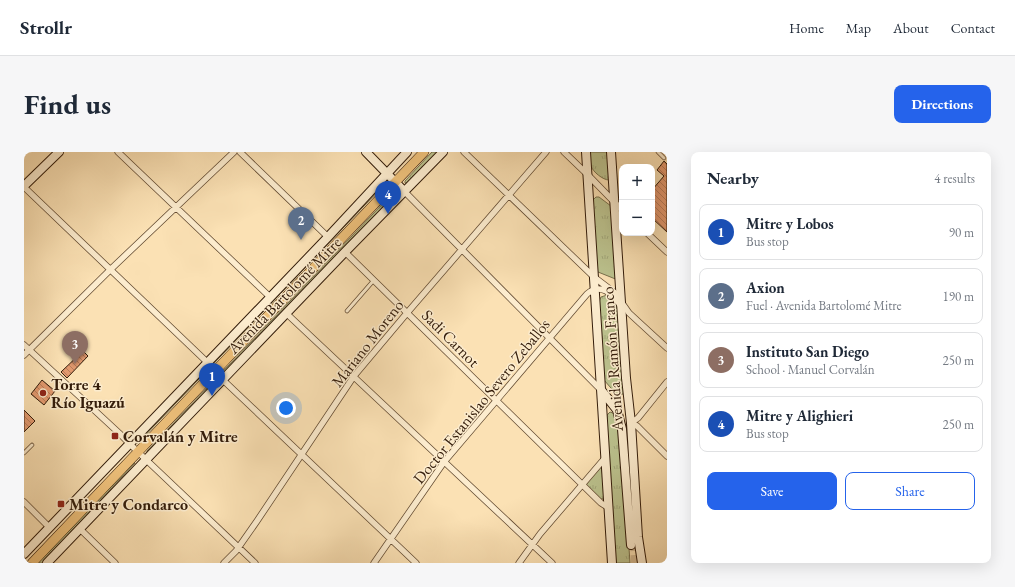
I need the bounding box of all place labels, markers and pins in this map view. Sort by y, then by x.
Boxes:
pin: 4 [375,181,401,214]
pin: 2 [288,207,314,240]
pin: 3 [62,331,88,364]
pin: 1 [199,363,225,396]
place label: Torre 4 Río Iguazú [51,374,125,413]
marker: Torre 4 Río Iguazú [38,388,48,398]
place label: Corvalán y Mitre [123,426,238,447]
marker: Corvalán y Mitre [110,431,120,441]
place label: Mitre y Condarco [69,494,188,515]
marker: Mitre y Condarco [56,499,66,509]

